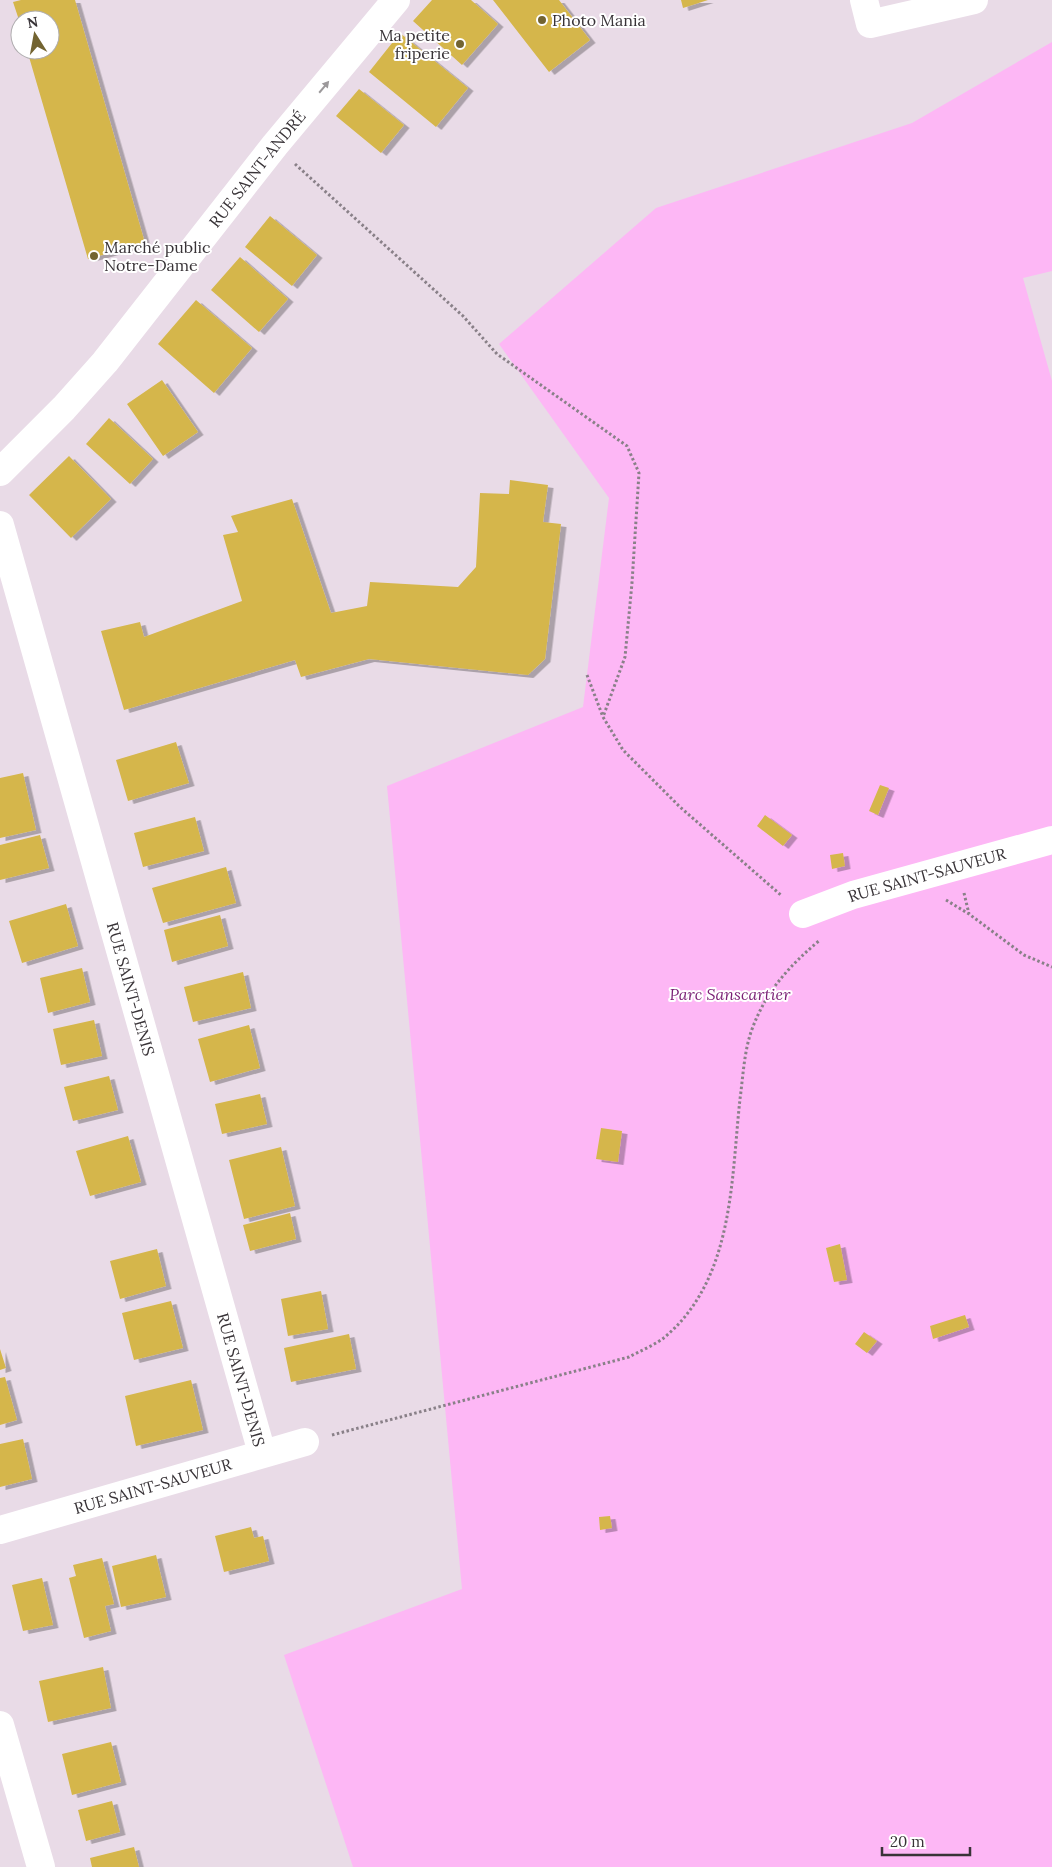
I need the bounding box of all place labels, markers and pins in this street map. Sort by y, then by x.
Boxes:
place label: Photo Mania [552,10,646,30]
marker: Photo Mania [536,14,548,26]
place label: Ma petite friperie [379,25,450,63]
marker: Ma petite friperie [454,38,466,50]
place label: Marché public Notre-Dame [104,237,211,275]
marker: Marché public Notre-Dame [88,250,100,262]

